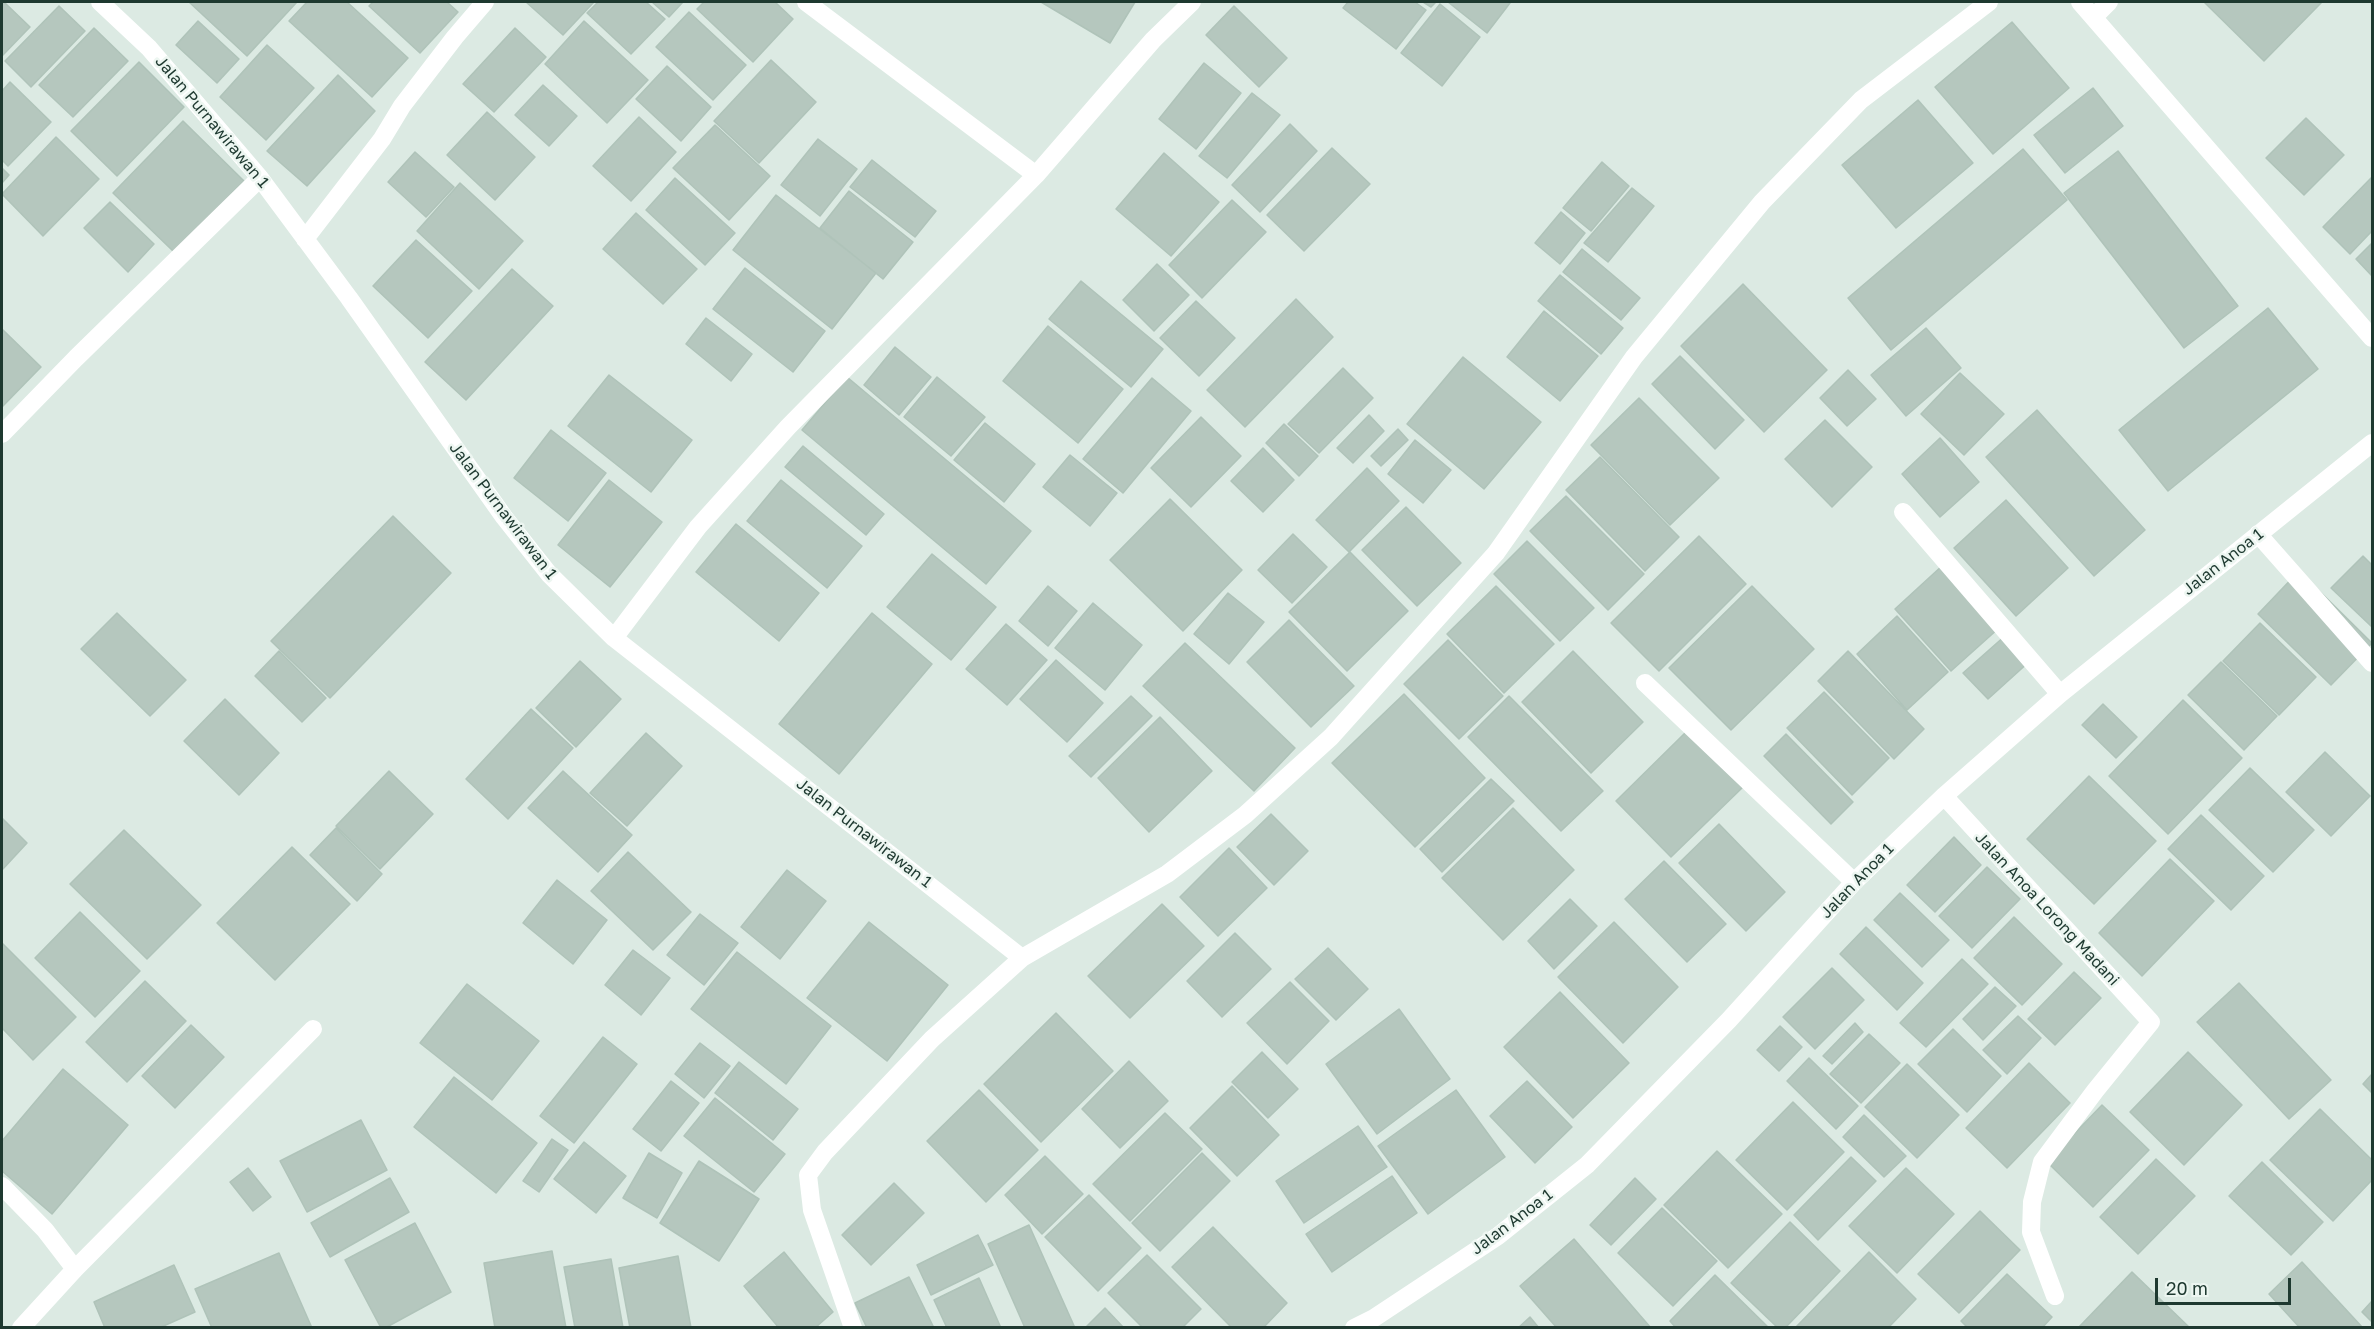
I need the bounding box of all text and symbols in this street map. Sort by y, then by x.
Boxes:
street label: Jalan Purnawirawan 1 [151,52,273,192]
street label: Jalan Purnawirawan 1 [445,439,561,583]
street label: Jalan Anoa 1 [2179,525,2267,599]
street label: Jalan Purnawirawan 1 [792,774,936,892]
street label: Jalan Anoa Lorong Madani [1971,828,2123,990]
street label: Jalan Anoa 1 [1816,839,1898,923]
street label: Jalan Anoa 1 [1468,1185,1556,1259]
scale bar [2158,1266,2294,1304]
text: 20 m [2166,1277,2208,1299]

